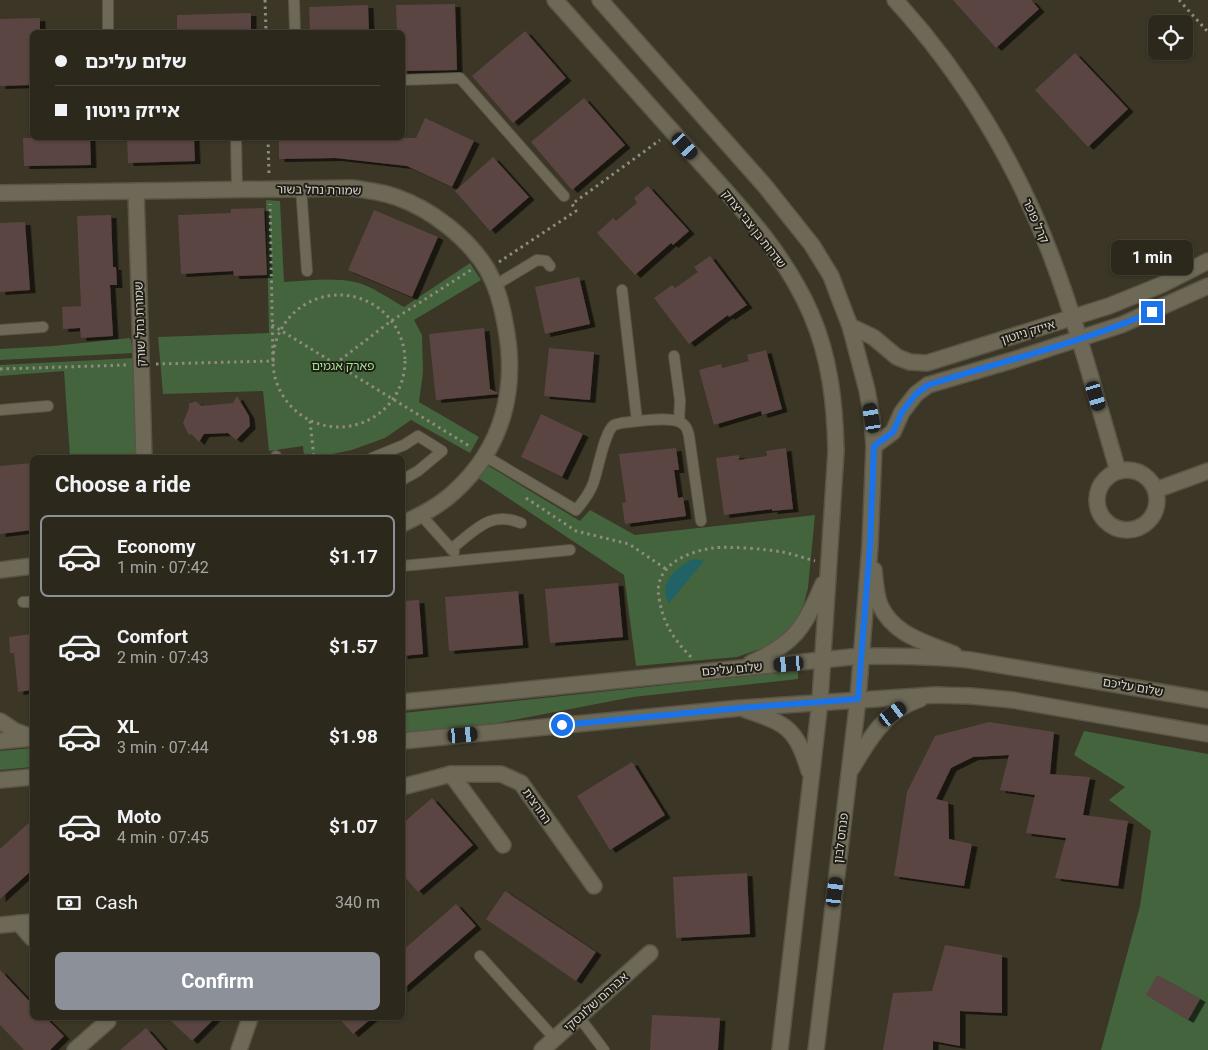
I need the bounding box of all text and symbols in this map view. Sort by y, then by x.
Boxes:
map controls [1148,15,1193,60]
button: locate [1148,15,1193,60]
text: שלום עליכם [85,50,187,73]
text: אייזק ניוטון [85,99,180,122]
car [669,130,700,162]
street label: שמורת נחל בשור [277,182,361,198]
street label: שדרות בן צבי יצחק [719,187,789,271]
street label: קרל פופר [1020,197,1052,246]
callout: 1 min [1111,240,1193,274]
text: 1 min [1132,248,1172,267]
street label: שמורת נחל שורק [132,281,148,367]
route end [1141,301,1163,323]
street label: אייזק ניוטון [999,317,1057,347]
park label: פארק אגמים [312,359,374,373]
car [1084,379,1107,413]
car [862,402,881,434]
text: Choose a ride [55,472,191,497]
icon: car [57,534,102,579]
text: Economy [117,535,196,558]
text: $1.17 [329,545,378,568]
text: 1 min · 07:42 [117,558,209,577]
icon: car [57,624,102,669]
text: Comfort [117,625,188,648]
text: $1.57 [329,635,378,658]
text: 2 min · 07:43 [117,648,209,667]
car [773,655,804,673]
street label: שלום עליכם [701,659,763,679]
street label: שלום עליכם [1102,675,1164,699]
car [876,699,909,729]
icon: car [57,714,102,759]
route start [551,714,573,736]
text: XL [117,715,139,738]
text: $1.98 [329,725,378,748]
car [447,726,478,744]
text: 3 min · 07:44 [117,738,209,757]
street label: החרצית [520,786,554,826]
icon: car [57,804,102,849]
text: Moto [117,805,161,828]
street label: פנחס לבון [831,812,851,864]
text: $1.07 [329,815,378,838]
text: 4 min · 07:45 [117,828,209,847]
car [825,876,844,908]
icon: cash [55,889,83,917]
text: Cash [95,891,138,914]
text: 340 m [335,893,380,912]
button: Confirm [55,952,380,1010]
street label: אברהם שלונסקי [561,969,631,1034]

